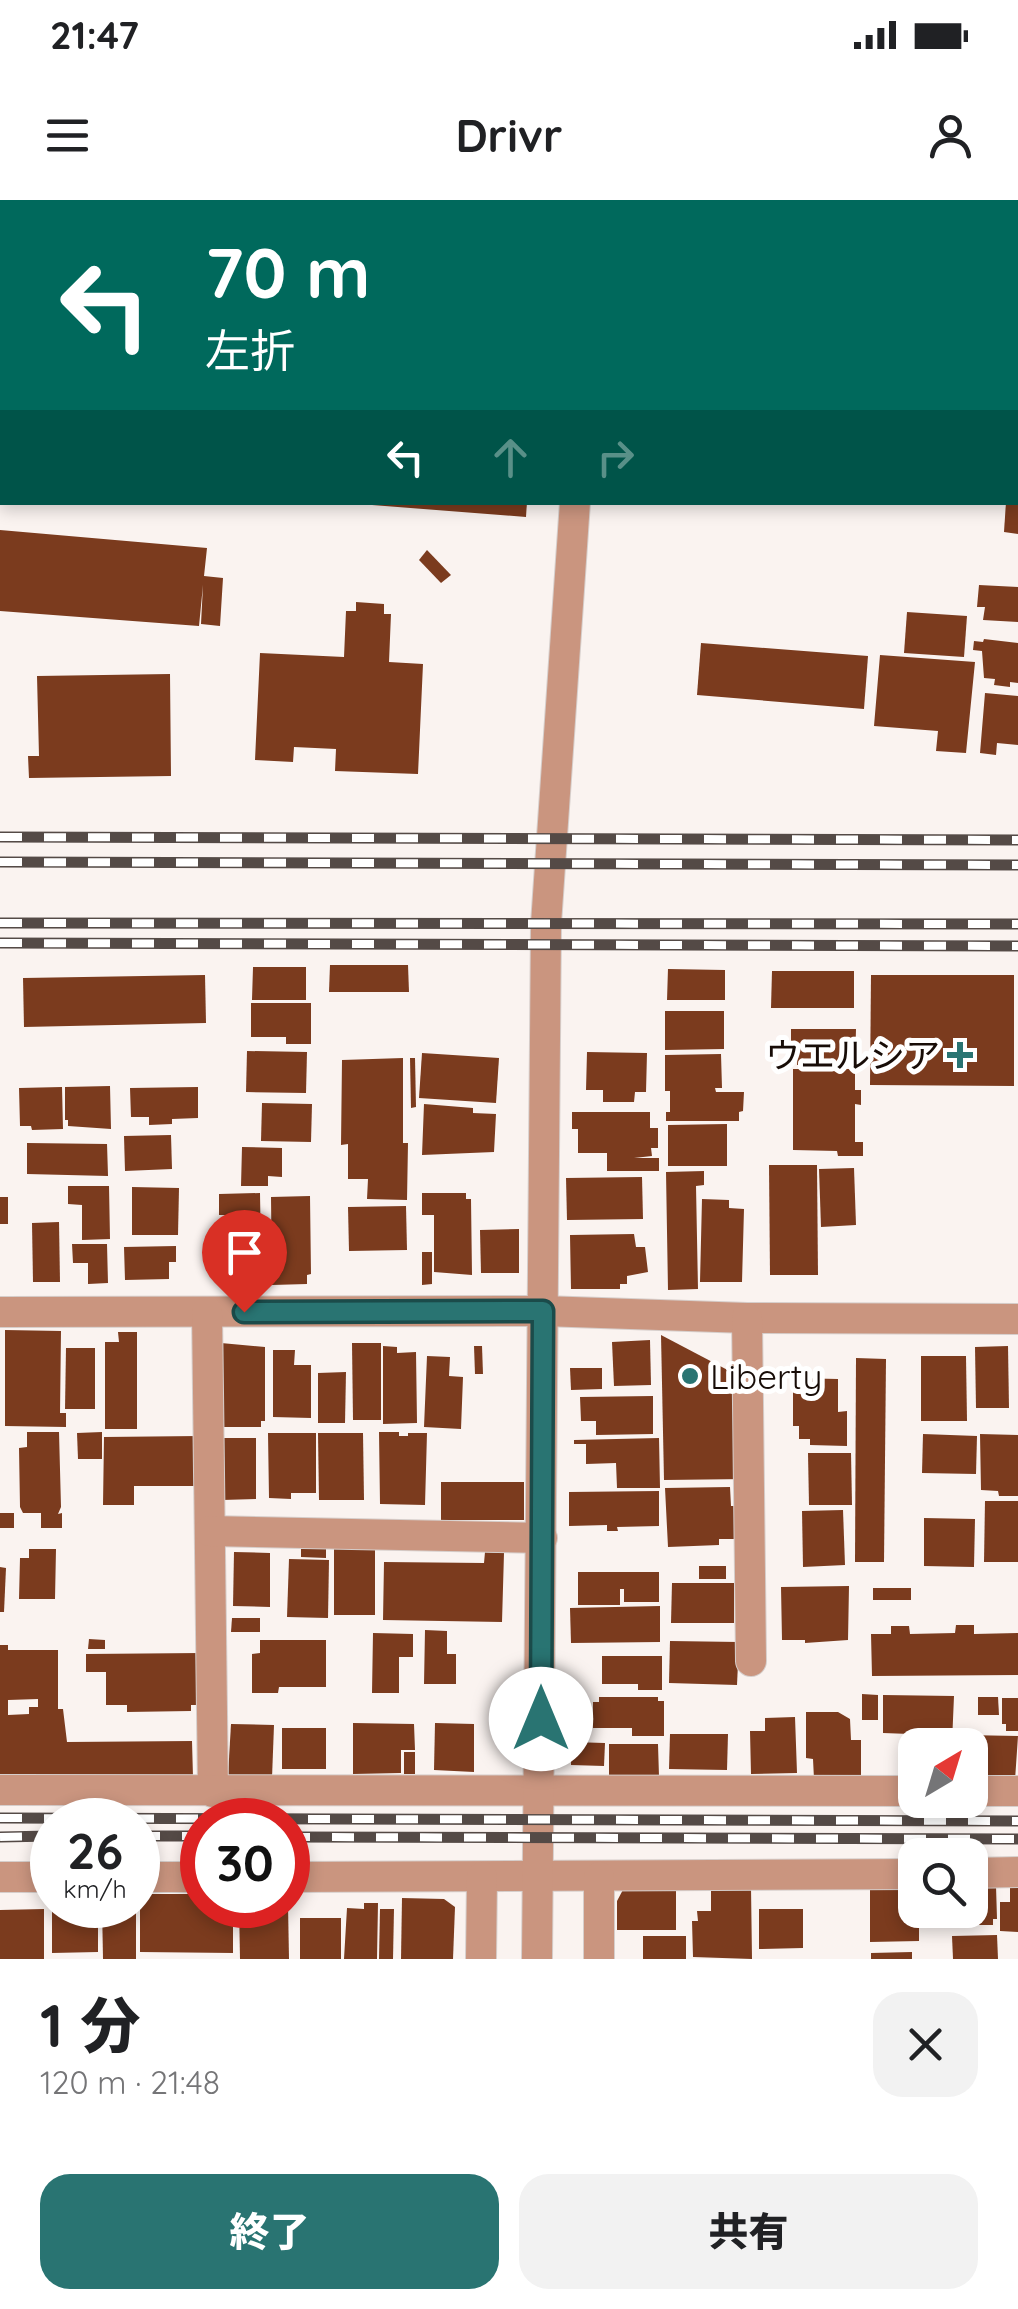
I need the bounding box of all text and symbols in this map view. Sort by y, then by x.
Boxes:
text: 21:47 [50,11,139,59]
text: Drivr [455,107,563,163]
icon: menu [40,108,95,163]
icon: person [923,108,978,163]
text: 70 m [205,228,371,316]
icon: left [40,240,170,370]
text: 左折 [205,322,295,378]
icon: left [378,430,433,485]
icon: ahead [483,430,538,485]
icon: right [588,430,643,485]
place label: ウエルシア [765,1033,940,1077]
marker: ウエルシア [949,1044,971,1066]
pin [202,1210,287,1313]
icon: arrive [217,1225,272,1280]
place label: Liberty [710,1354,822,1398]
marker: Liberty [679,1365,701,1387]
position arrow [489,1667,593,1771]
north arrow [898,1728,988,1818]
map controls [898,1728,988,1928]
speed limit sign: 30 [180,1798,310,1928]
text: 26 [67,1819,123,1882]
button: search [898,1838,988,1928]
text: km/h [63,1873,127,1904]
text: 1 分 [40,1987,140,2062]
button: close [873,1992,978,2097]
text: 120 m · 21:48 [40,2062,220,2102]
button: 終了 [40,2174,499,2289]
button: 共有 [519,2174,978,2289]

